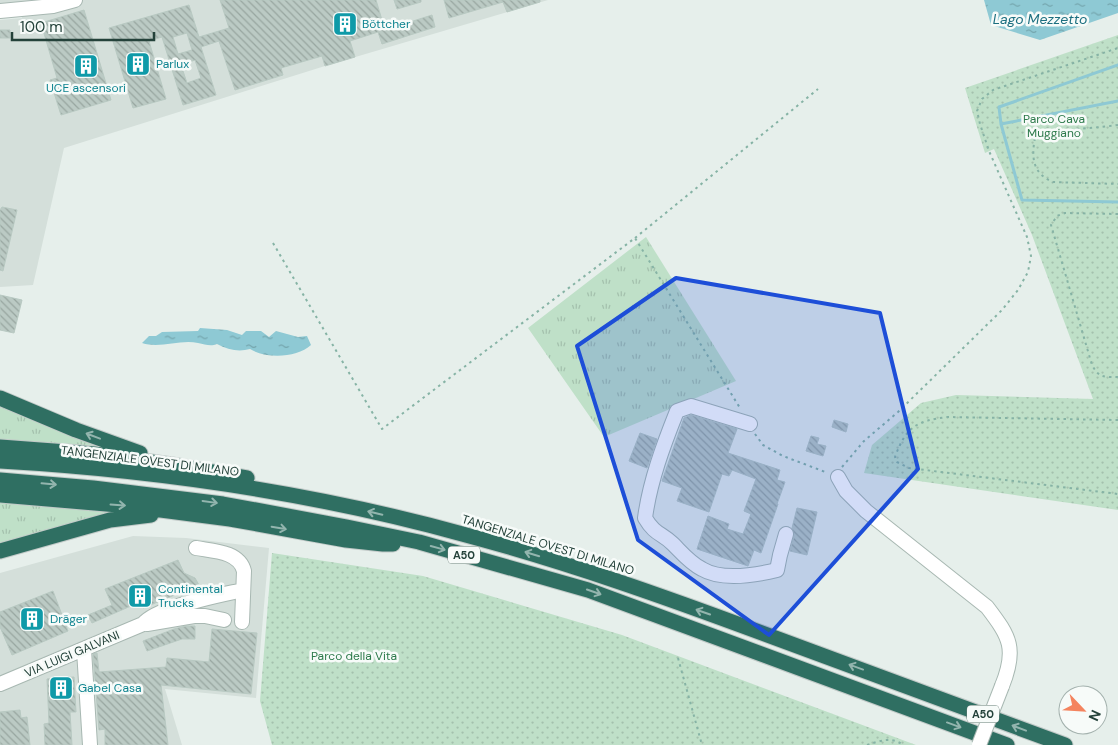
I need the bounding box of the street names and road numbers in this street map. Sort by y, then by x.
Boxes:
street label: TANGENZIALE OVEST DI MILANO [60,442,240,480]
street label: TANGENZIALE OVEST DI MILANO [460,511,636,579]
road number: A50 [448,546,480,564]
street label: VIA LUIGI GALVANI [22,627,122,681]
road number: A50 [967,706,999,722]

